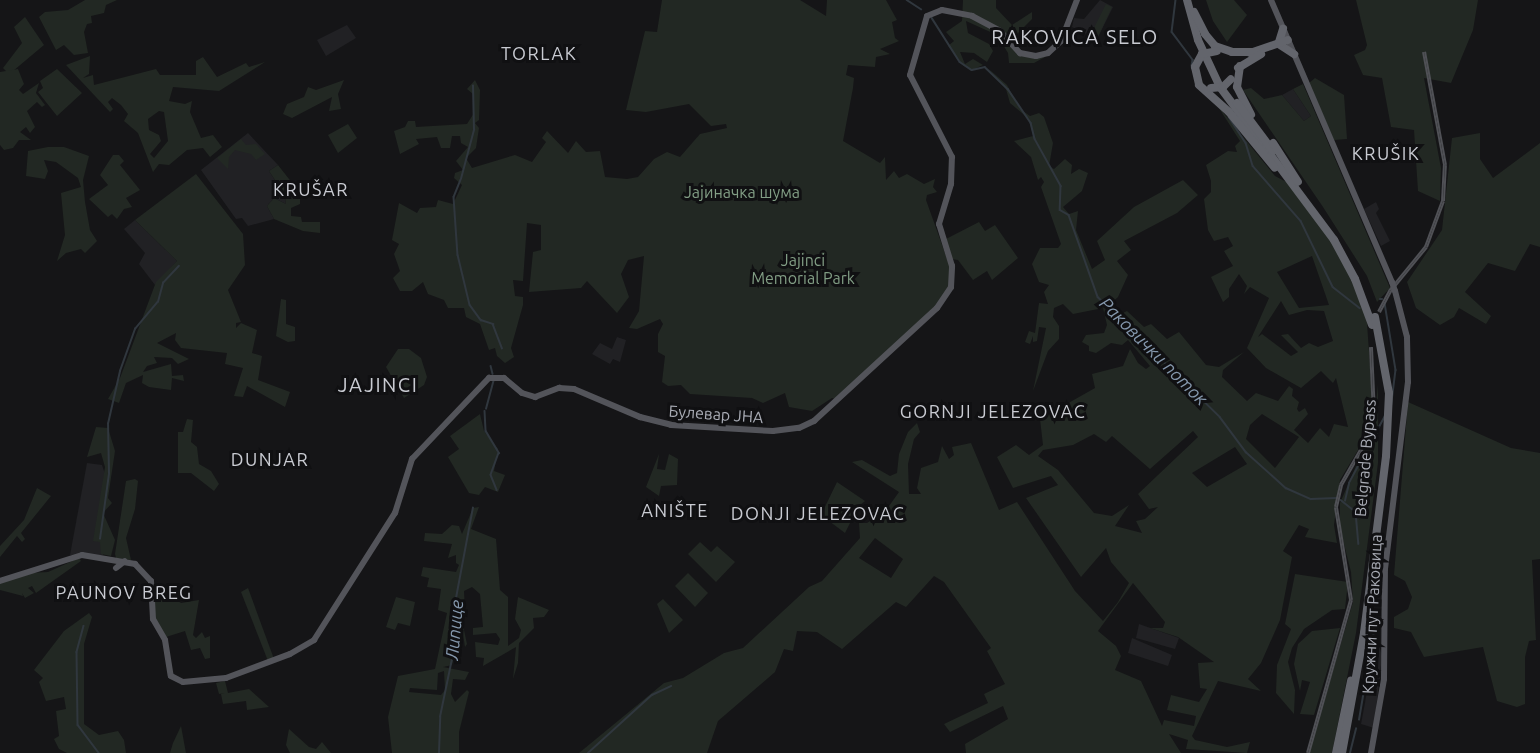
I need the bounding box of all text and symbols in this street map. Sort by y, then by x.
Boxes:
district label: RAKOVICA SELO [991,24,1159,48]
district label: TORLAK [501,42,577,64]
district label: KRUŠIK [1352,142,1420,164]
district label: KRUŠAR [273,178,349,200]
park label: Јајиначка шума [684,182,800,202]
park label: Jajinci Memorial Park [751,250,855,288]
water label: Раковички поток [1095,292,1213,410]
district label: JAJINCI [338,372,418,396]
street label: Belgrade Bypass [1350,398,1380,518]
district label: GORNJI JELEZOVAC [900,400,1086,422]
street label: Булевар ЈНА [668,401,764,427]
district label: DUNJAR [231,448,309,470]
district label: ANIŠTE [641,499,709,521]
district label: DONJI JELEZOVAC [731,502,905,524]
street label: Кружни пут Раковица [1358,534,1386,694]
district label: PAUNOV BREG [55,581,193,603]
water label: Липице [441,599,467,661]

